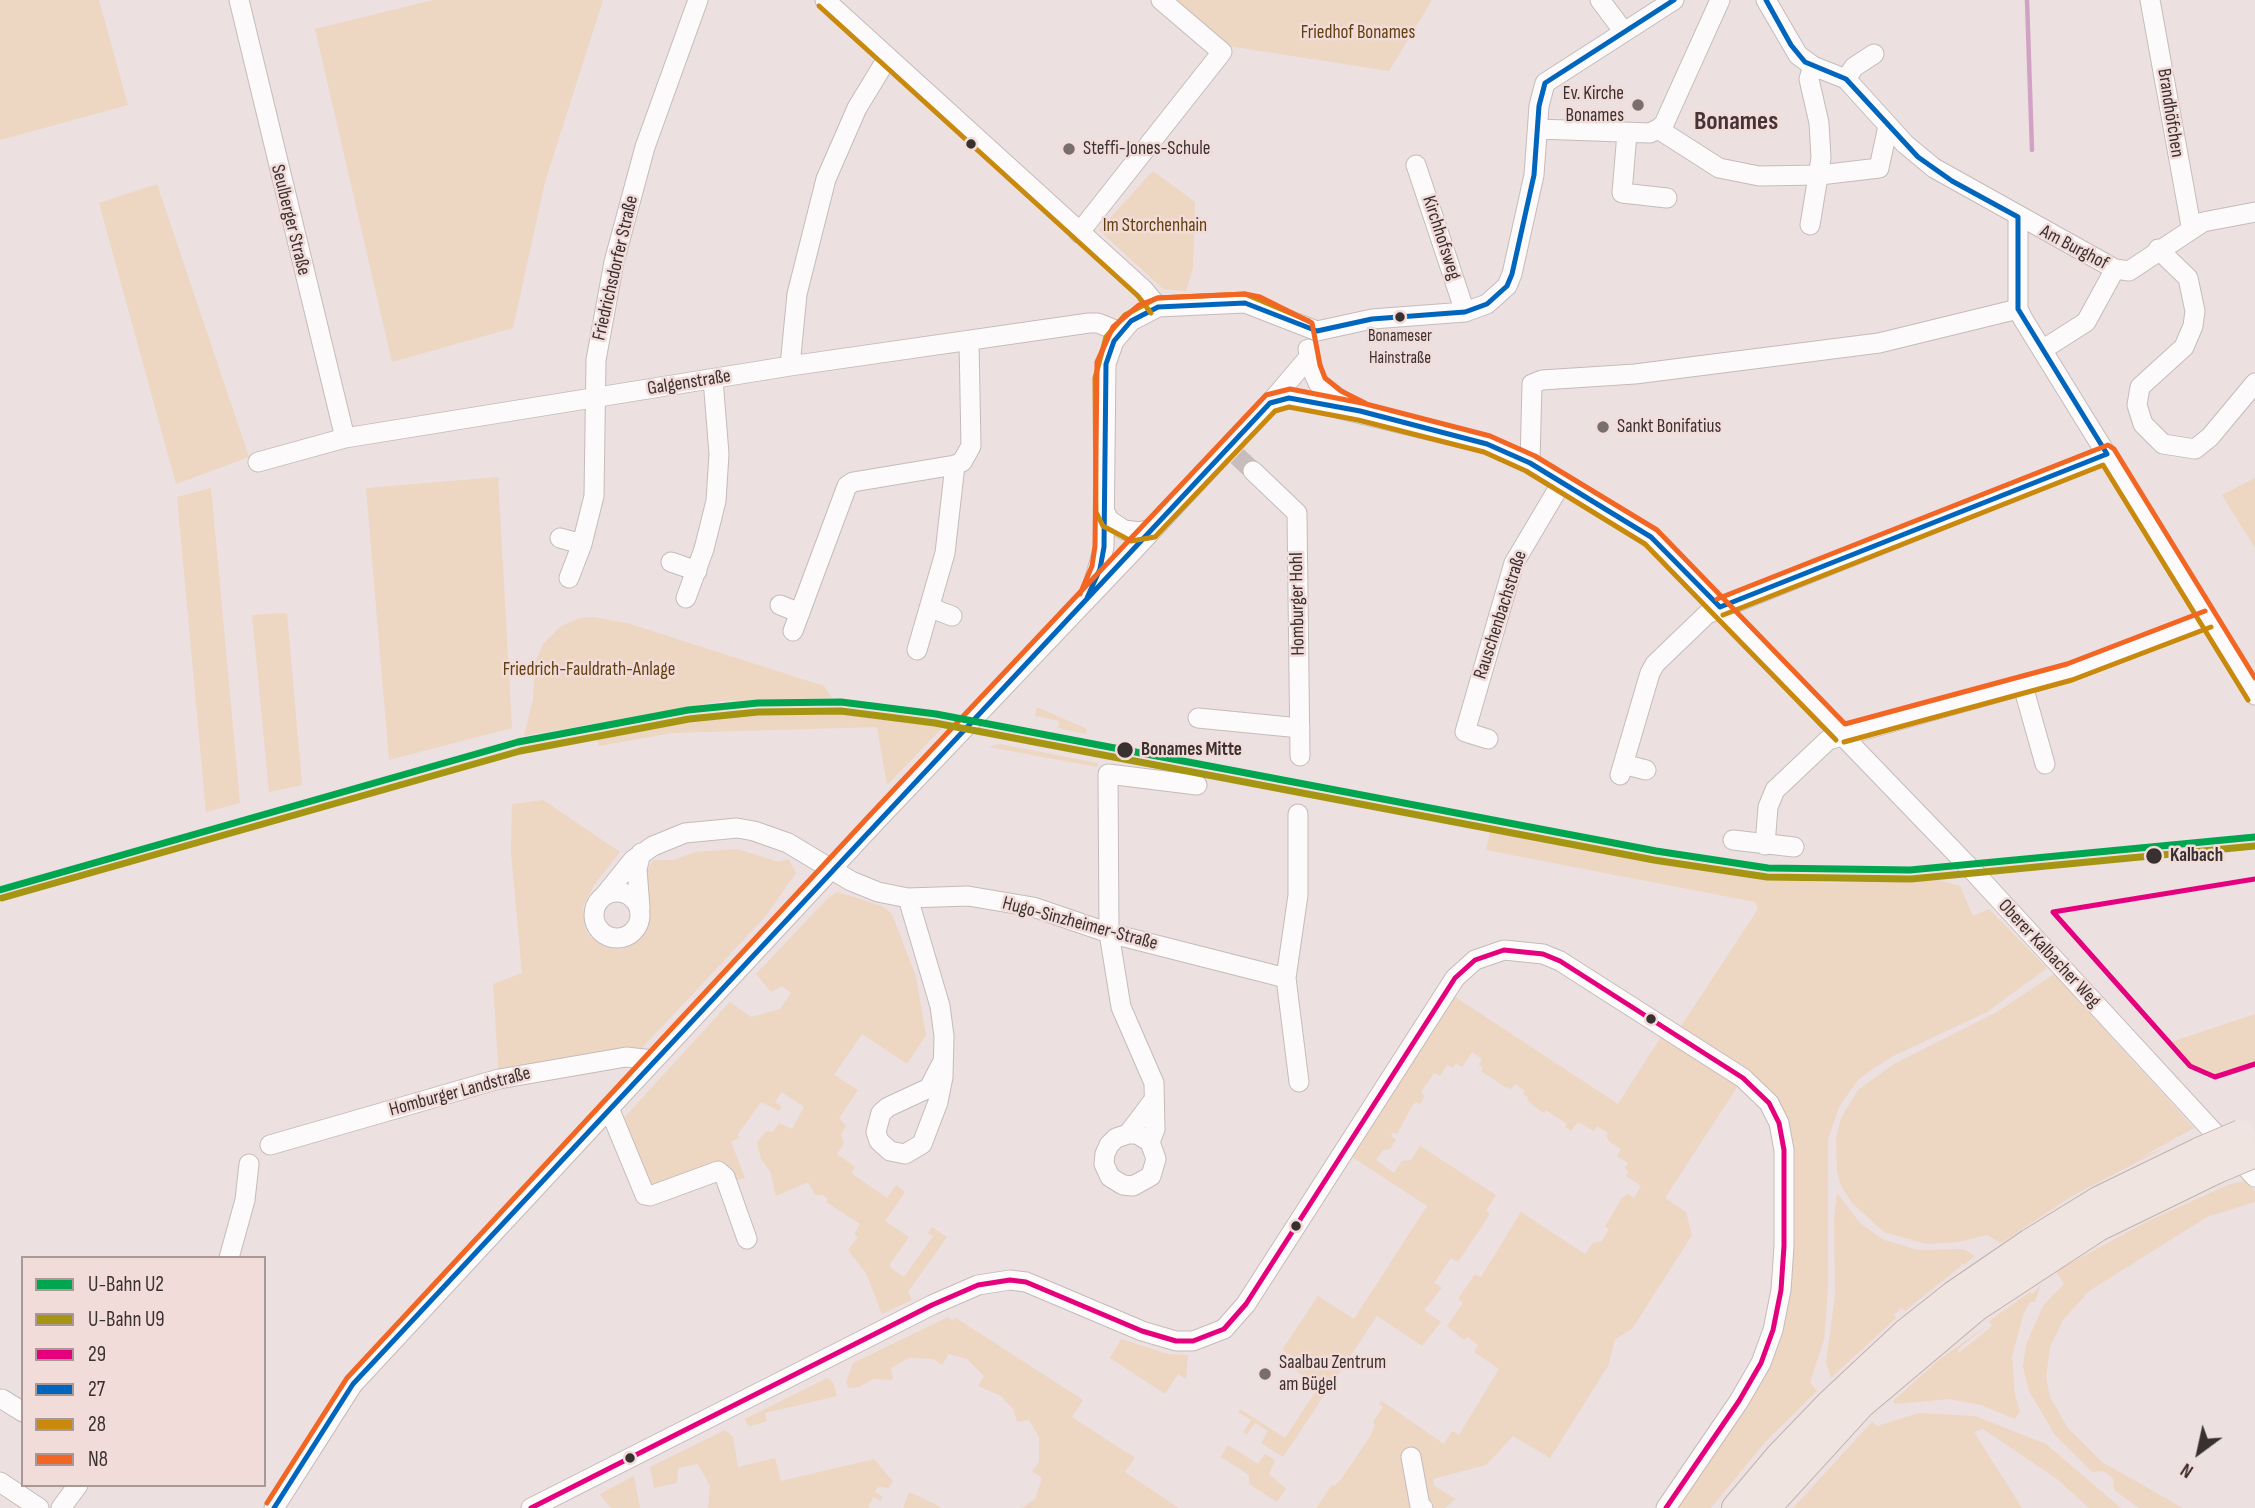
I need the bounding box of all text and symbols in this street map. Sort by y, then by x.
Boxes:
park label: Friedhof Bonames [1301,22,1415,44]
street label: Brandhöfchen [2152,67,2188,159]
place label: Ev. Kirche Bonames [1563,83,1624,127]
marker: Ev. Kirche Bonames [1630,97,1646,113]
district label: Bonames [1694,106,1778,138]
unlabelled marker [964,137,978,151]
place label: Steffi-Jones-Schule [1083,138,1210,160]
marker: Steffi-Jones-Schule [1061,141,1077,157]
street label: Seulberger Straße [265,162,315,278]
street label: Friedrichsdorfer Straße [588,193,644,343]
street label: Kirchhofsweg [1417,193,1465,283]
park label: Im Storchenhain [1103,215,1207,237]
street label: Am Burghof [2036,221,2112,275]
marker: Bonameser Hainstraße [1393,310,1407,324]
place label: Bonameser Hainstraße [1368,327,1432,367]
street label: Galgenstraße [646,365,732,401]
place label: Sankt Bonifatius [1617,416,1721,438]
marker: Sankt Bonifatius [1595,419,1611,435]
street label: Rauschenbachstraße [1469,548,1533,682]
street label: Homburger Hohl [1286,552,1310,656]
park label: Friedrich-Fauldrath-Anlage [503,659,675,681]
place label: Bonames Mitte [1141,739,1242,761]
marker: Bonames Mitte [1115,740,1135,760]
place label: Kalbach [2170,845,2223,867]
marker: Kalbach [2144,846,2164,866]
street label: Hugo-Sinzheimer-Straße [1000,892,1160,956]
street label: Oberer Kalbacher Weg [1993,895,2105,1013]
unlabelled marker [1644,1012,1658,1026]
street label: Homburger Landstraße [387,1062,533,1122]
unlabelled marker [1289,1219,1303,1233]
legend [21,1256,266,1487]
text: U-Bahn U2 [88,1272,164,1297]
text: U-Bahn U9 [88,1307,165,1332]
text: 29 [88,1342,106,1367]
place label: Saalbau Zentrum am Bügel [1279,1352,1386,1396]
marker: Saalbau Zentrum am Bügel [1257,1366,1273,1382]
text: 27 [88,1377,105,1402]
text: 28 [88,1412,106,1437]
north arrow [2164,1417,2234,1487]
text: N8 [88,1447,108,1472]
unlabelled marker [623,1451,637,1465]
text: N [2177,1458,2198,1482]

